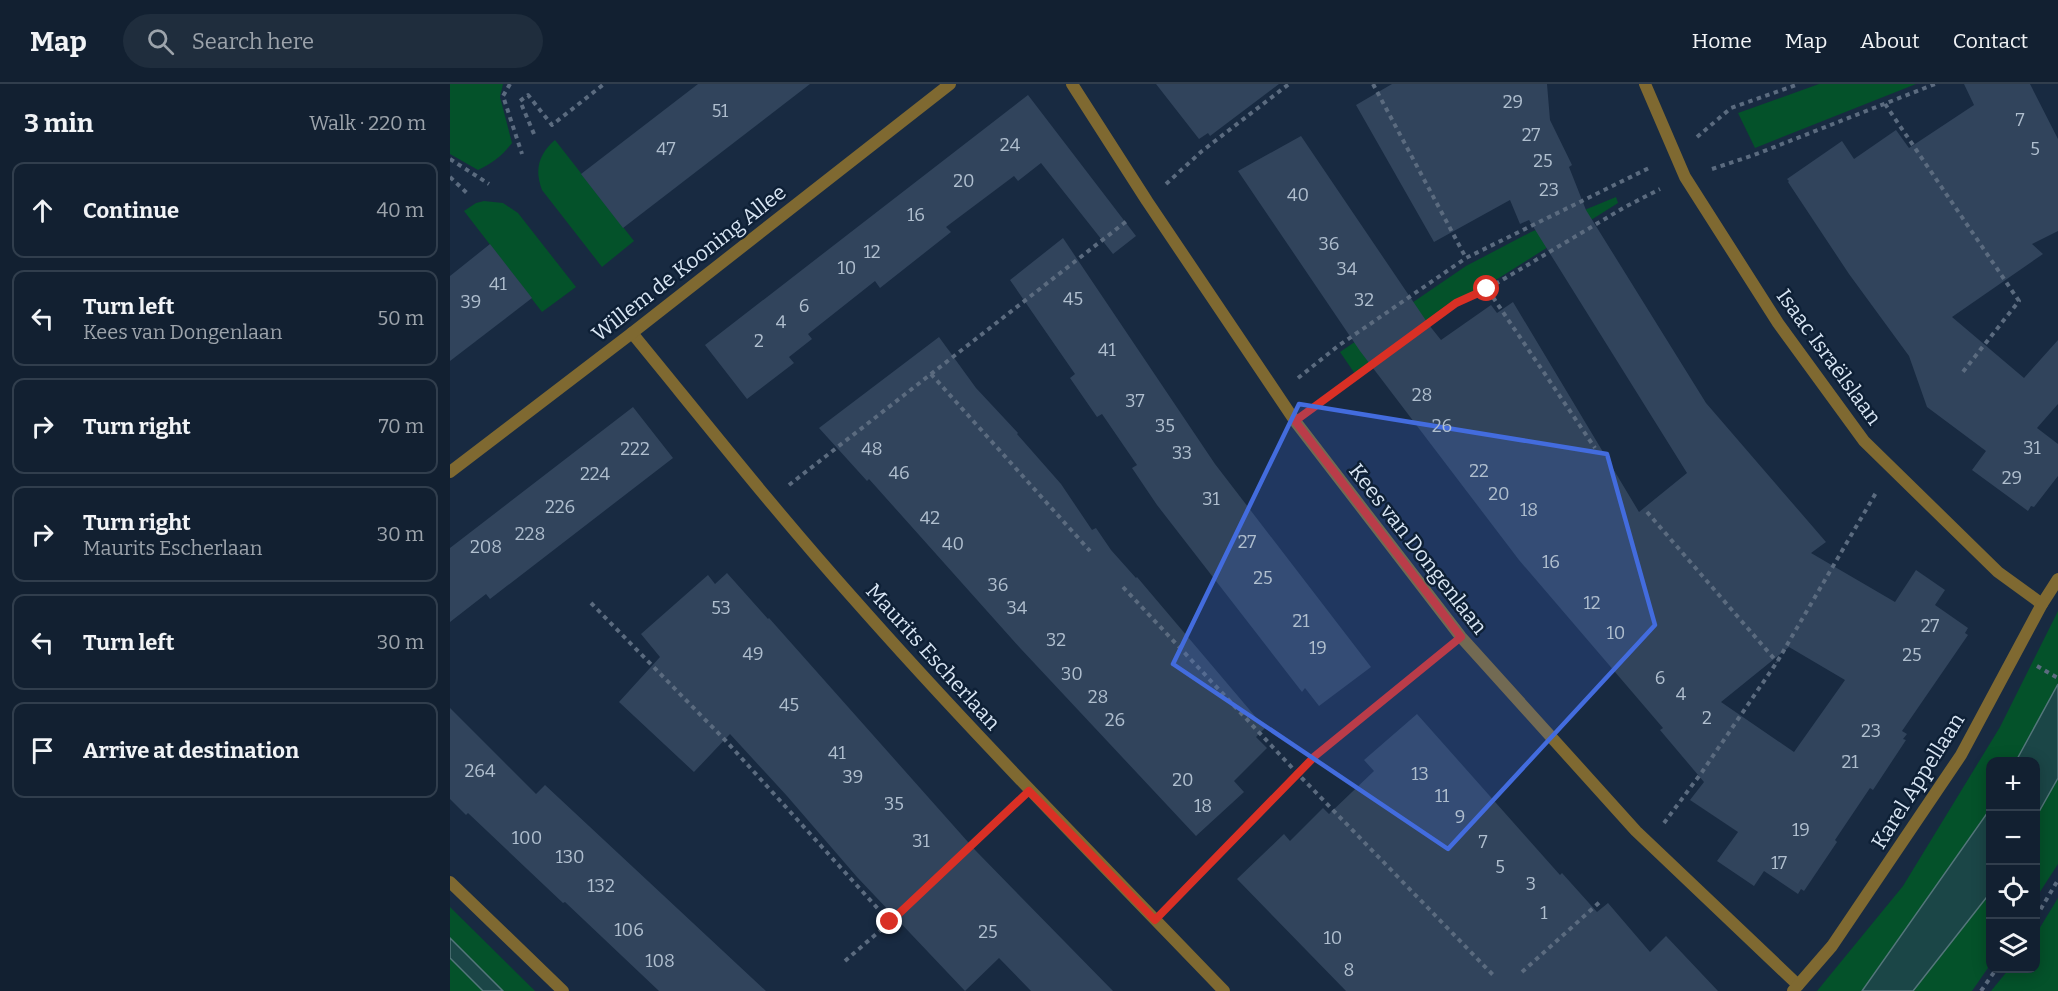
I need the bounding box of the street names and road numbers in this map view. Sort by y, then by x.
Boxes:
street label: Willem de Kooning Allee [587,179,791,347]
street label: Isaac Israëlslaan [1771,284,1887,430]
street label: Kees van Dongenlaan [1343,458,1493,640]
street label: Maurits Escherlaan [860,578,1006,736]
street label: Karel Appellaan [1866,708,1970,854]

